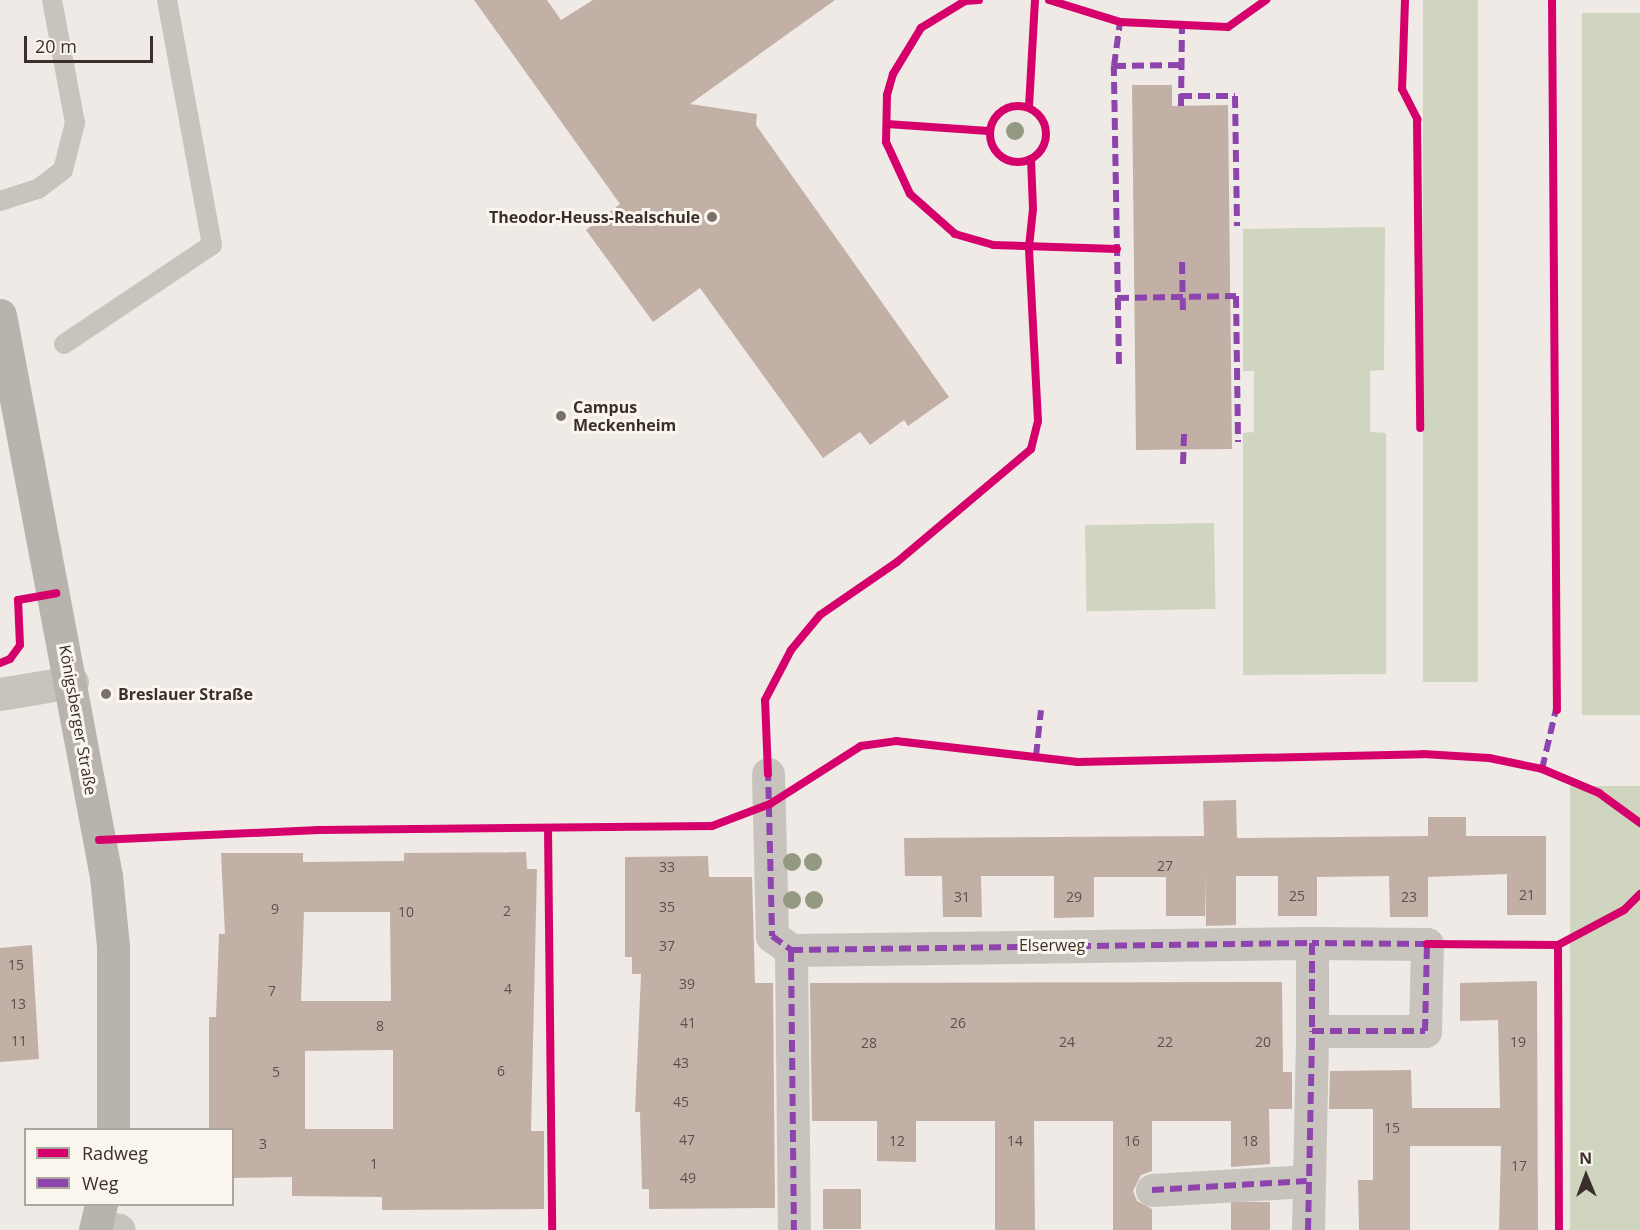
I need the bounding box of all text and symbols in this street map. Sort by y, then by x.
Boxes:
scale bar [27,24,156,62]
text: 20 m [35,34,77,58]
place label: Theodor-Heuss-Realschule [489,207,700,227]
marker: Theodor-Heuss-Realschule [705,210,719,224]
place label: Campus Meckenheim [573,397,676,435]
marker: Campus Meckenheim [554,409,568,423]
street label: Königsberger Straße [55,643,101,797]
place label: Breslauer Straße [118,684,253,704]
marker: Breslauer Straße [99,687,113,701]
house number: 27 [1157,858,1173,874]
house number: 33 [659,859,675,875]
house number: 21 [1519,887,1535,903]
house number: 25 [1289,888,1305,904]
house number: 31 [954,889,970,905]
house number: 29 [1066,889,1082,905]
house number: 23 [1401,889,1417,905]
house number: 35 [659,899,675,915]
house number: 9 [271,901,279,917]
house number: 2 [503,903,511,919]
house number: 10 [398,904,414,920]
street label: Elserweg [1019,935,1085,955]
house number: 37 [659,938,675,954]
house number: 15 [8,957,24,973]
house number: 39 [679,976,695,992]
house number: 4 [504,981,512,997]
house number: 7 [268,983,276,999]
house number: 13 [10,996,26,1012]
house number: 41 [680,1015,696,1031]
house number: 26 [950,1015,966,1031]
house number: 8 [376,1018,384,1034]
house number: 11 [11,1033,27,1049]
house number: 24 [1059,1034,1075,1050]
house number: 22 [1157,1034,1173,1050]
house number: 20 [1255,1034,1271,1050]
house number: 19 [1510,1034,1526,1050]
house number: 28 [861,1035,877,1051]
house number: 43 [673,1055,689,1071]
house number: 6 [497,1063,505,1079]
house number: 5 [272,1064,280,1080]
house number: 45 [673,1094,689,1110]
house number: 15 [1384,1120,1400,1136]
legend [24,1128,234,1206]
house number: 47 [679,1132,695,1148]
house number: 12 [889,1133,905,1149]
house number: 14 [1007,1133,1023,1149]
house number: 16 [1124,1133,1140,1149]
house number: 18 [1242,1133,1258,1149]
house number: 3 [259,1136,267,1152]
text: Radweg [82,1141,148,1165]
north arrow [1556,1146,1616,1206]
text: N [1579,1147,1592,1169]
house number: 1 [370,1156,378,1172]
house number: 17 [1511,1158,1527,1174]
house number: 49 [680,1170,696,1186]
text: Weg [82,1171,119,1195]

